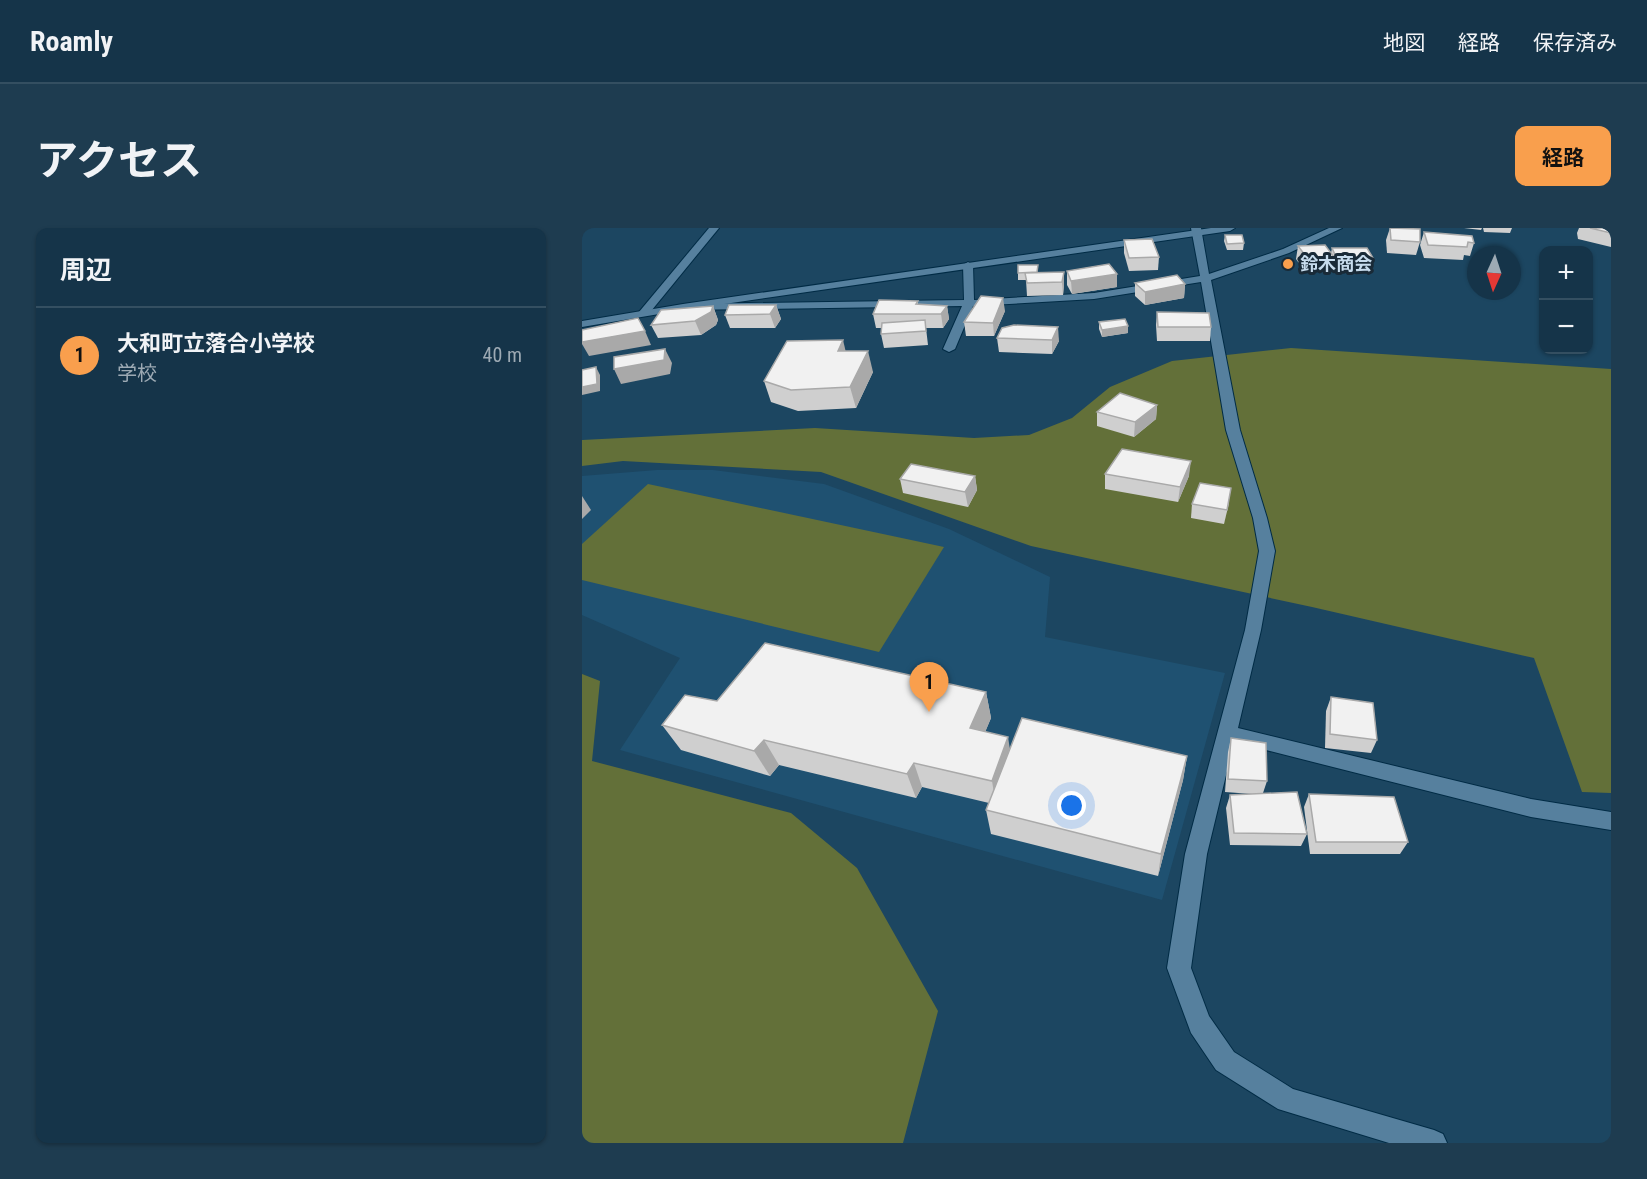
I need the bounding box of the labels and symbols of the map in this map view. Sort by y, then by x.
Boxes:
north arrow [1467,246,1521,300]
place label: 鈴木商会 [1300,253,1372,274]
marker: 鈴木商会 [1281,257,1295,271]
pin: 1 [910,662,948,712]
your location [1057,791,1086,820]

